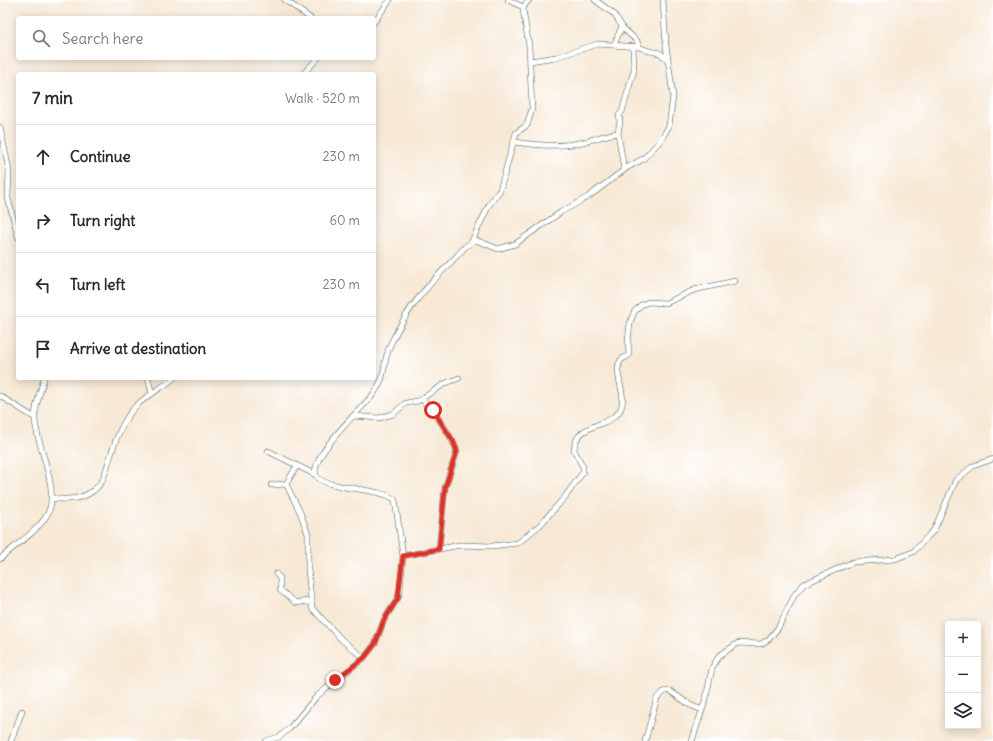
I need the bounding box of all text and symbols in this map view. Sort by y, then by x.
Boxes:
search box [16,16,376,60]
icon: search [30,27,52,49]
text: Search here [62,29,143,48]
text: 7 min [32,87,73,109]
text: Walk · 520 m [285,90,360,107]
icon: ahead [32,146,54,168]
text: Continue [70,147,131,166]
text: 230 m [322,148,360,165]
icon: right [32,210,54,232]
text: Turn right [70,211,135,230]
text: 60 m [329,212,360,229]
icon: left [32,274,54,296]
text: Turn left [70,275,125,294]
text: 230 m [322,276,360,293]
icon: arrive [32,338,54,360]
text: Arrive at destination [70,339,206,358]
route start [424,401,442,419]
map controls [945,621,981,729]
button: + [945,621,981,657]
button: − [945,657,981,693]
route end [326,671,344,689]
button: layers [945,693,981,729]

